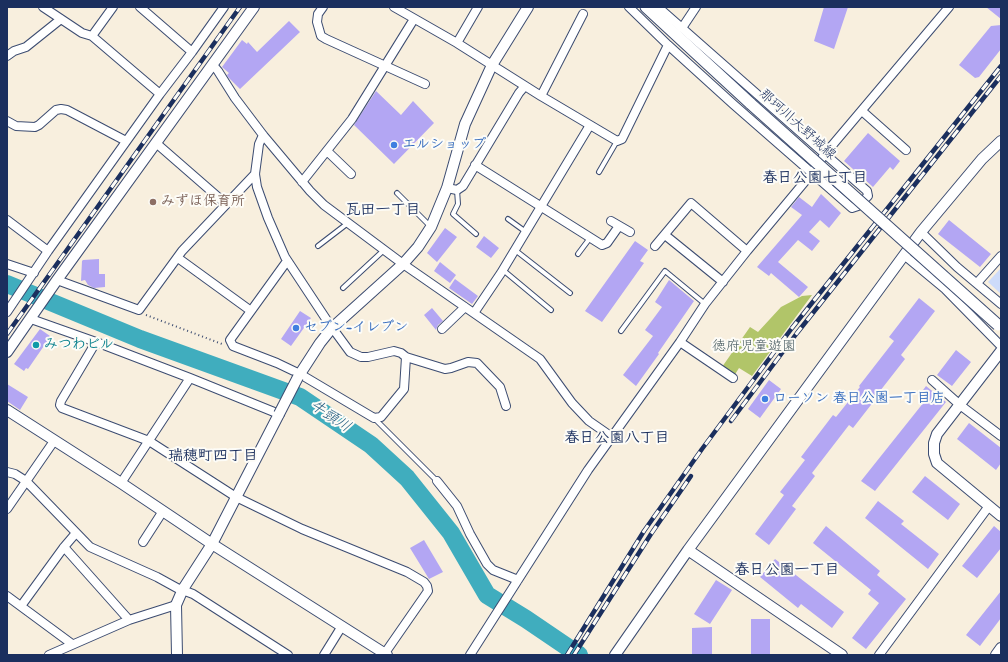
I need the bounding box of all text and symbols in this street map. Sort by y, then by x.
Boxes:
street label: 那珂川大野城線 [755,86,839,164]
place label: エルショップ [402,137,486,153]
marker: エルショップ [389,140,399,150]
district label: 春日公園七丁目 [763,170,867,188]
place label: みずほ保育所 [161,194,245,210]
marker: みずほ保育所 [148,197,158,207]
district label: 瓦田一丁目 [346,202,420,220]
place label: セブン-イレブン [304,320,408,336]
marker: セブン-イレブン [291,323,301,333]
place label: みつわビル [44,337,114,353]
park label: 徳府児童遊園 [712,339,796,355]
marker: みつわビル [31,340,41,350]
place label: ローソン 春日公園一丁目店 [773,391,945,407]
marker: ローソン 春日公園一丁目店 [760,394,770,404]
water label: 牛頸川 [306,397,354,437]
district label: 春日公園八丁目 [565,430,669,448]
district label: 瑞穂町四丁目 [168,448,258,466]
district label: 春日公園一丁目 [735,562,839,580]

